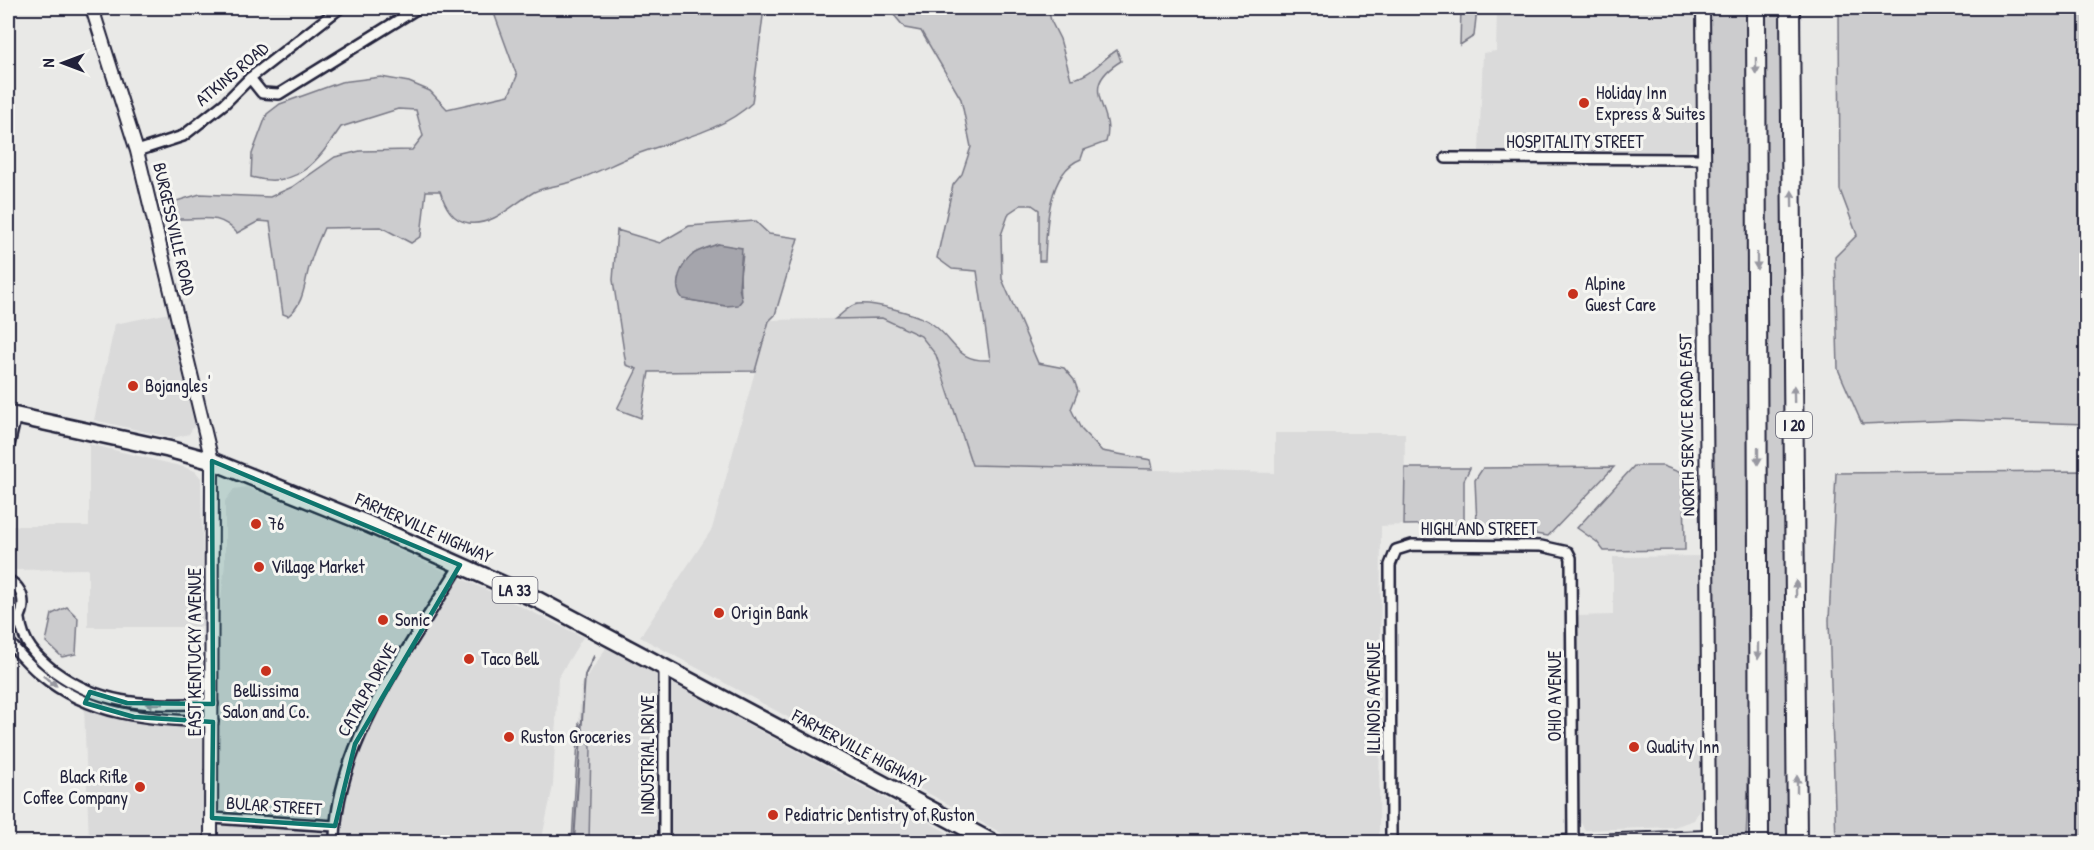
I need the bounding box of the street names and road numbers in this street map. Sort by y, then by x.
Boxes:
street label: ATKINS ROAD [190,35,274,112]
street label: HOSPITALITY STREET [1506,129,1644,154]
street label: BURGESSVILLE ROAD [147,160,202,298]
street label: NORTH SERVICE ROAD EAST [1672,333,1701,516]
road number: I 20 [1776,412,1812,438]
street label: FARMERVILLE HIGHWAY [351,486,497,569]
street label: HIGHLAND STREET [1421,516,1538,541]
street label: EAST KENTUCKY AVENUE [182,568,207,736]
road number: LA 33 [492,577,538,603]
street label: CATALPA DRIVE [331,639,403,741]
street label: ILLINOIS AVENUE [1361,642,1386,754]
street label: OHIO AVENUE [1542,650,1567,742]
street label: INDUSTRIAL DRIVE [635,695,660,815]
street label: FARMERVILLE HIGHWAY [787,702,930,794]
street label: BULAR STREET [225,790,323,821]

